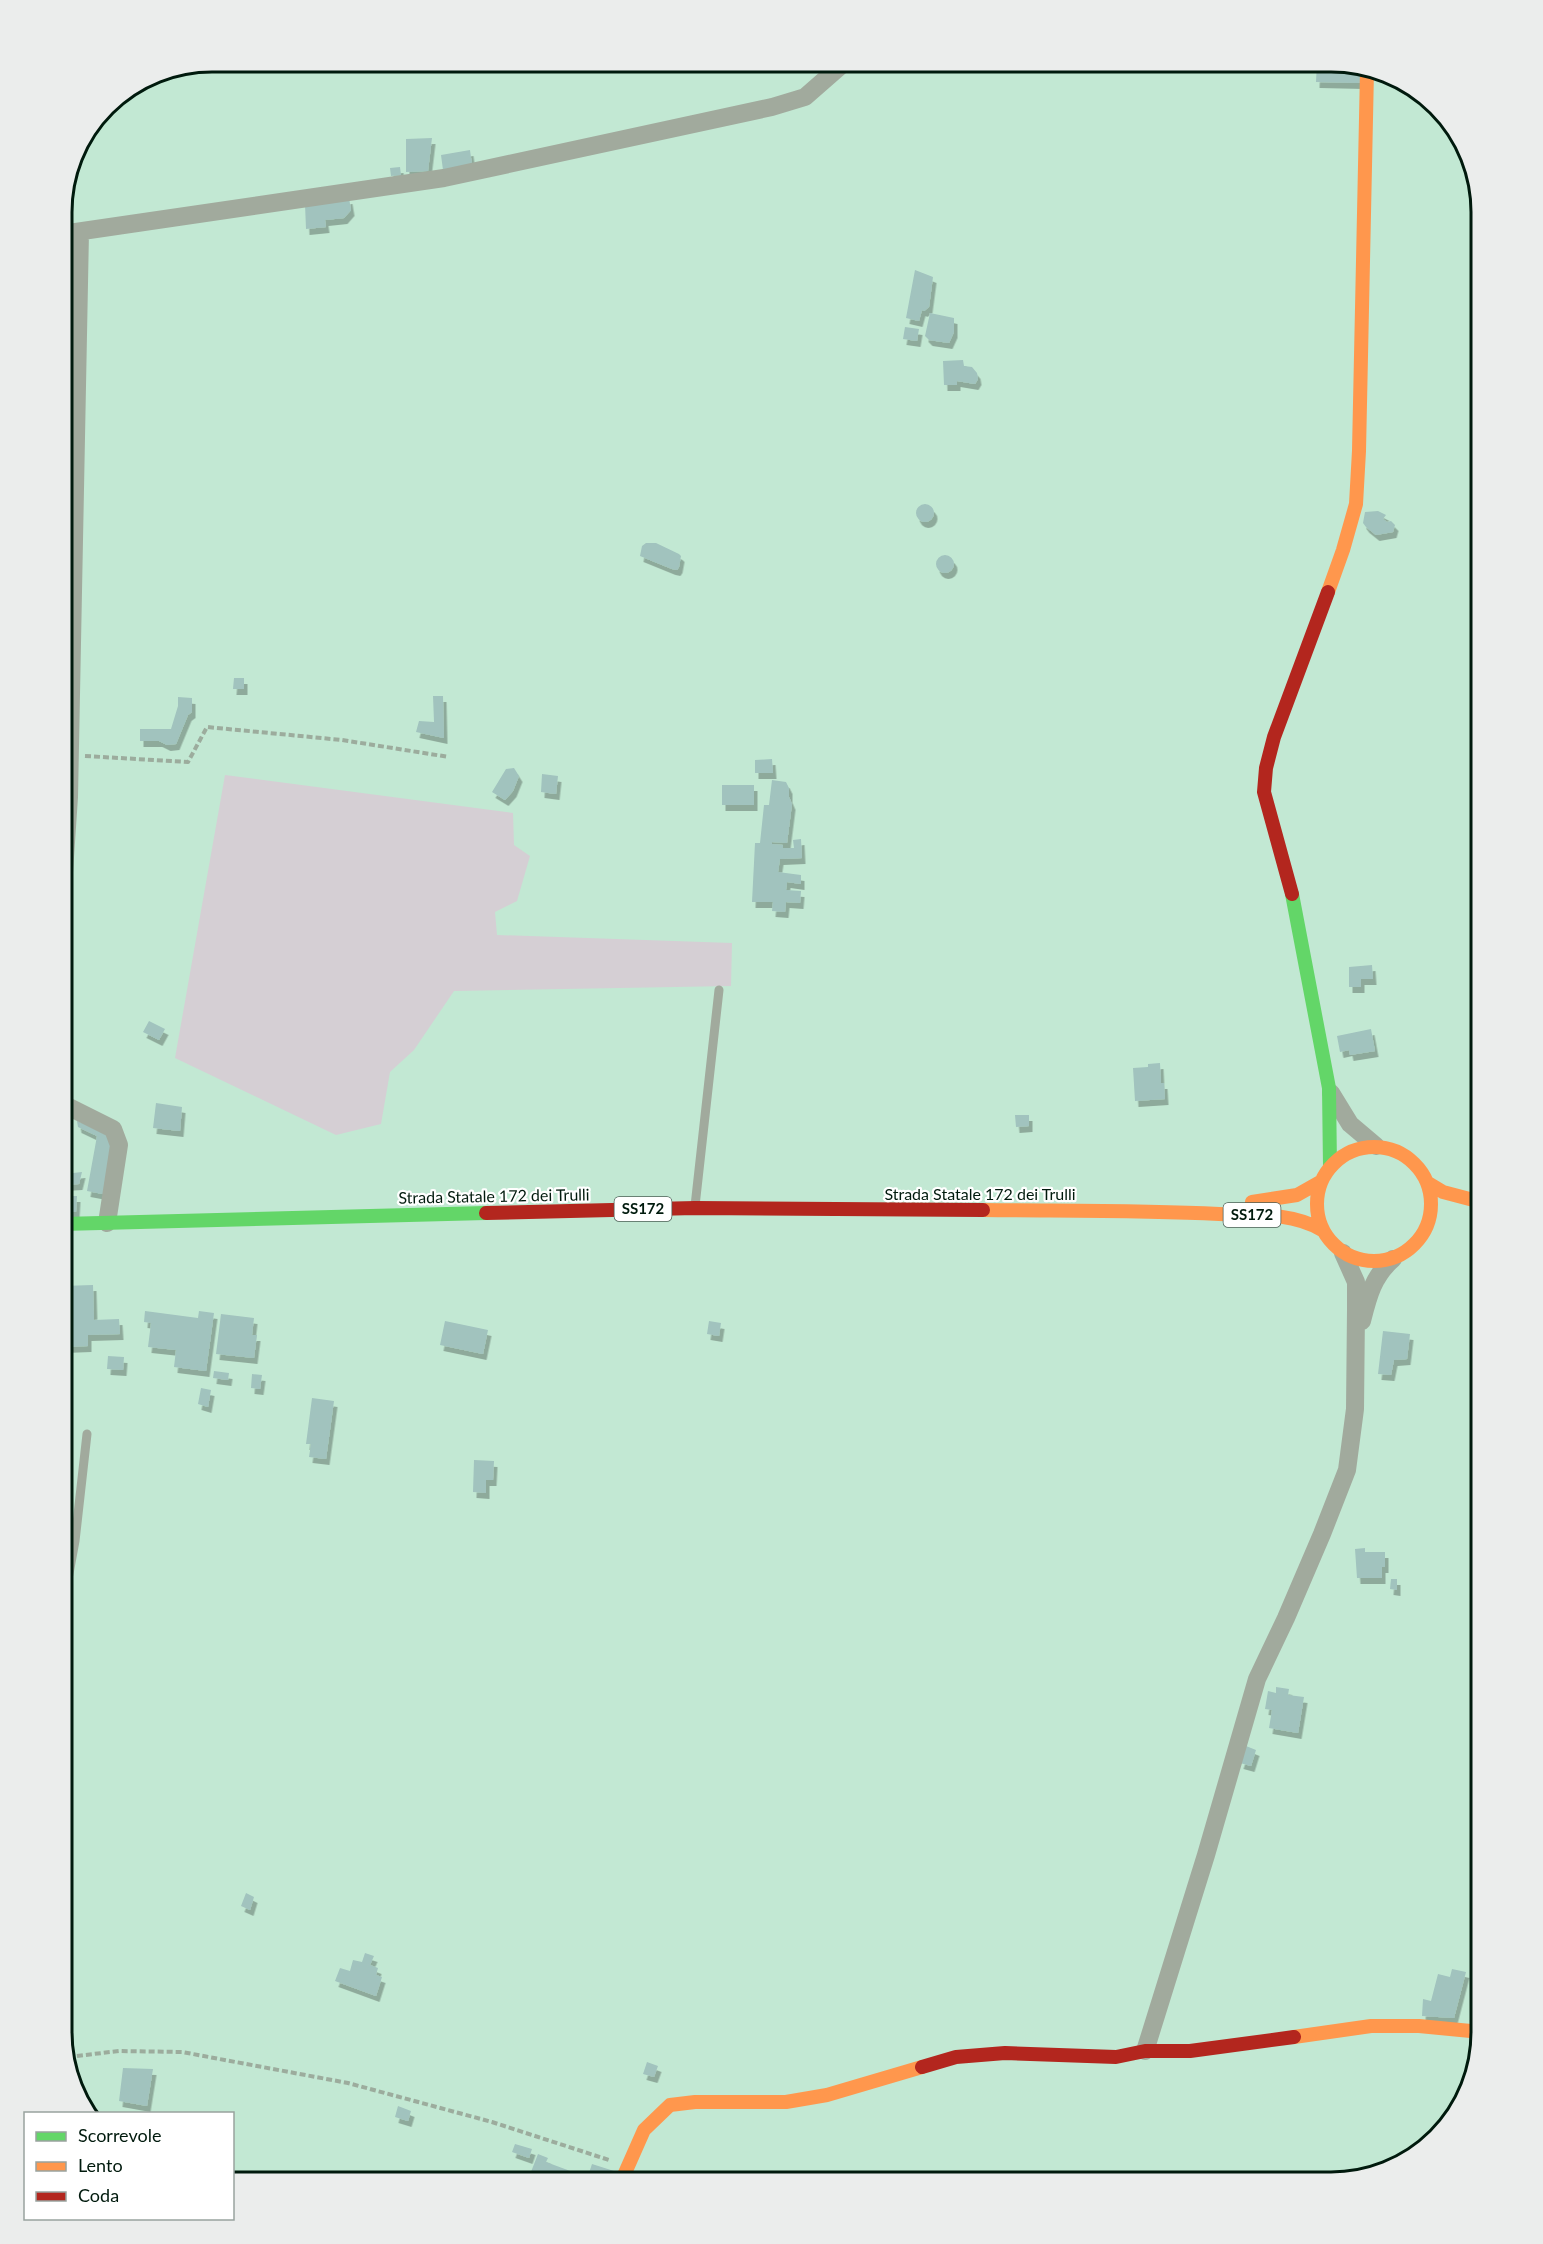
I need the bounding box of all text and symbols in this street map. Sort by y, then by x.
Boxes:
street label: Strada Statale 172 dei Trulli [398,1184,590,1207]
street label: Strada Statale 172 dei Trulli [884,1184,1076,1203]
road number: SS172 [614,1197,672,1221]
road number: SS172 [1224,1203,1280,1227]
legend [24,2112,234,2220]
text: Scorrevole [78,2124,161,2146]
text: Lento [78,2154,123,2176]
text: Coda [78,2184,119,2206]

